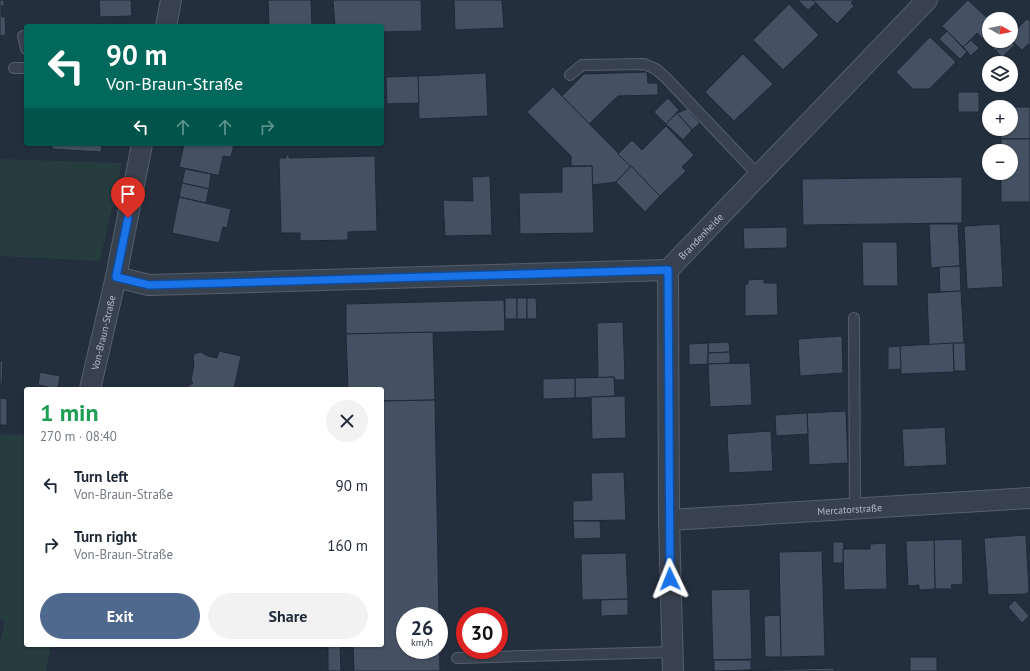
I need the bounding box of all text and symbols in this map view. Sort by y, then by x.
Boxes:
north arrow [982,12,1018,48]
map controls [982,12,1018,180]
text: 90 m [106,36,167,73]
icon: left [40,40,92,92]
button: layers [982,56,1018,92]
text: Von-Braun-Straße [106,72,243,95]
button: + [982,100,1018,136]
icon: left [130,116,152,138]
icon: ahead [172,116,194,138]
icon: ahead [214,116,236,138]
icon: right [256,116,278,138]
button: − [982,144,1018,180]
pin [111,177,145,218]
icon: arrive [117,183,139,205]
street label: Brandenheide [676,211,726,262]
street label: Von-Braun-Straße [88,294,119,372]
text: 1 min [40,397,99,428]
button: close [326,400,368,442]
text: 270 m · 08:40 [40,428,117,445]
text: Turn left [74,467,128,486]
icon: left [40,474,62,496]
text: 90 m [335,476,368,495]
text: Von-Braun-Straße [74,486,173,503]
street label: Mercatorstraße [817,501,883,518]
text: Turn right [74,527,137,546]
icon: right [40,534,62,556]
text: 160 m [327,536,368,555]
text: Von-Braun-Straße [74,546,173,563]
position arrow [649,558,691,600]
button: Exit [40,593,200,639]
button: Share [208,593,368,639]
speed limit sign: 30 [456,607,508,659]
text: 26 [411,615,433,641]
text: km/h [411,636,433,649]

